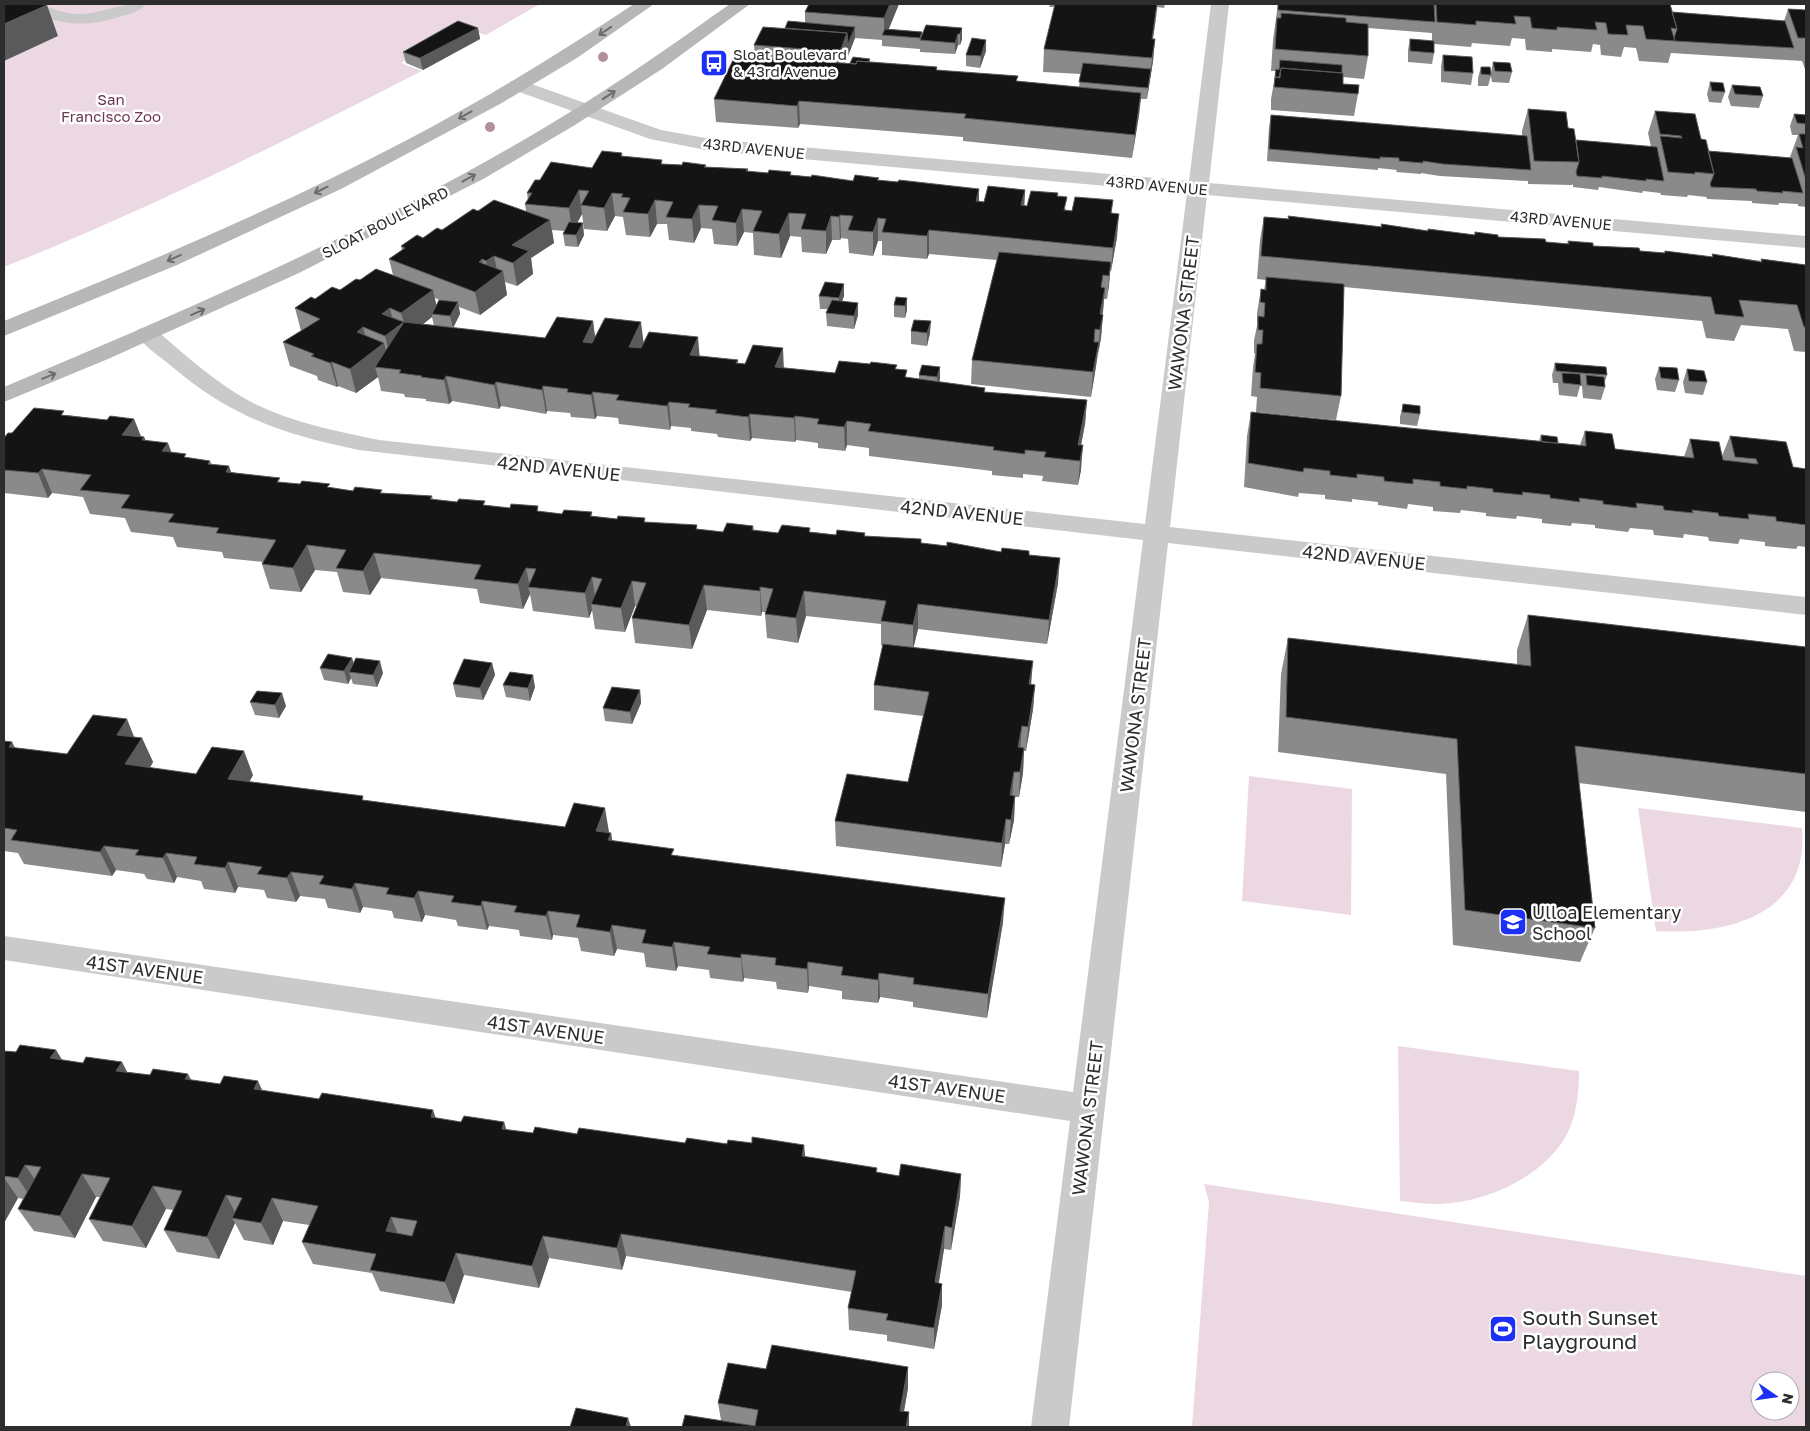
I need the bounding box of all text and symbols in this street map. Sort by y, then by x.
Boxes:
one-way arrow [598,26,612,36]
place label: Sloat Boulevard & 43rd Avenue [733,45,847,80]
bus stop icon: Sloat Boulevard & 43rd Avenue [699,48,729,78]
park label: San Francisco Zoo [61,90,161,125]
one-way arrow [602,90,616,100]
one-way arrow [458,110,473,120]
street label: 43RD AVENUE [702,134,806,162]
street label: 43RD AVENUE [1106,172,1208,198]
one-way arrow [462,173,477,183]
street label: SLOAT BOULEVARD [319,182,451,262]
one-way arrow [314,186,329,195]
street label: 43RD AVENUE [1510,207,1612,233]
street label: WAWONA STREET [1163,234,1203,392]
one-way arrow [167,253,182,263]
one-way arrow [190,306,205,316]
one-way arrow [41,371,56,380]
street label: 42ND AVENUE [496,451,622,485]
street label: 42ND AVENUE [899,495,1025,529]
street label: 42ND AVENUE [1301,540,1427,574]
street label: WAWONA STREET [1115,636,1155,794]
place label: Ulloa Elementary School [1532,901,1681,944]
school or university icon: Ulloa Elementary School [1498,907,1528,937]
street label: 41ST AVENUE [85,950,205,988]
street label: 41ST AVENUE [486,1010,606,1048]
street label: WAWONA STREET [1067,1039,1107,1197]
street label: 41ST AVENUE [887,1069,1007,1107]
place label: South Sunset Playground [1522,1304,1658,1354]
sports icon: South Sunset Playground [1488,1314,1518,1344]
north arrow [1750,1371,1800,1421]
text: N [1779,1392,1798,1406]

